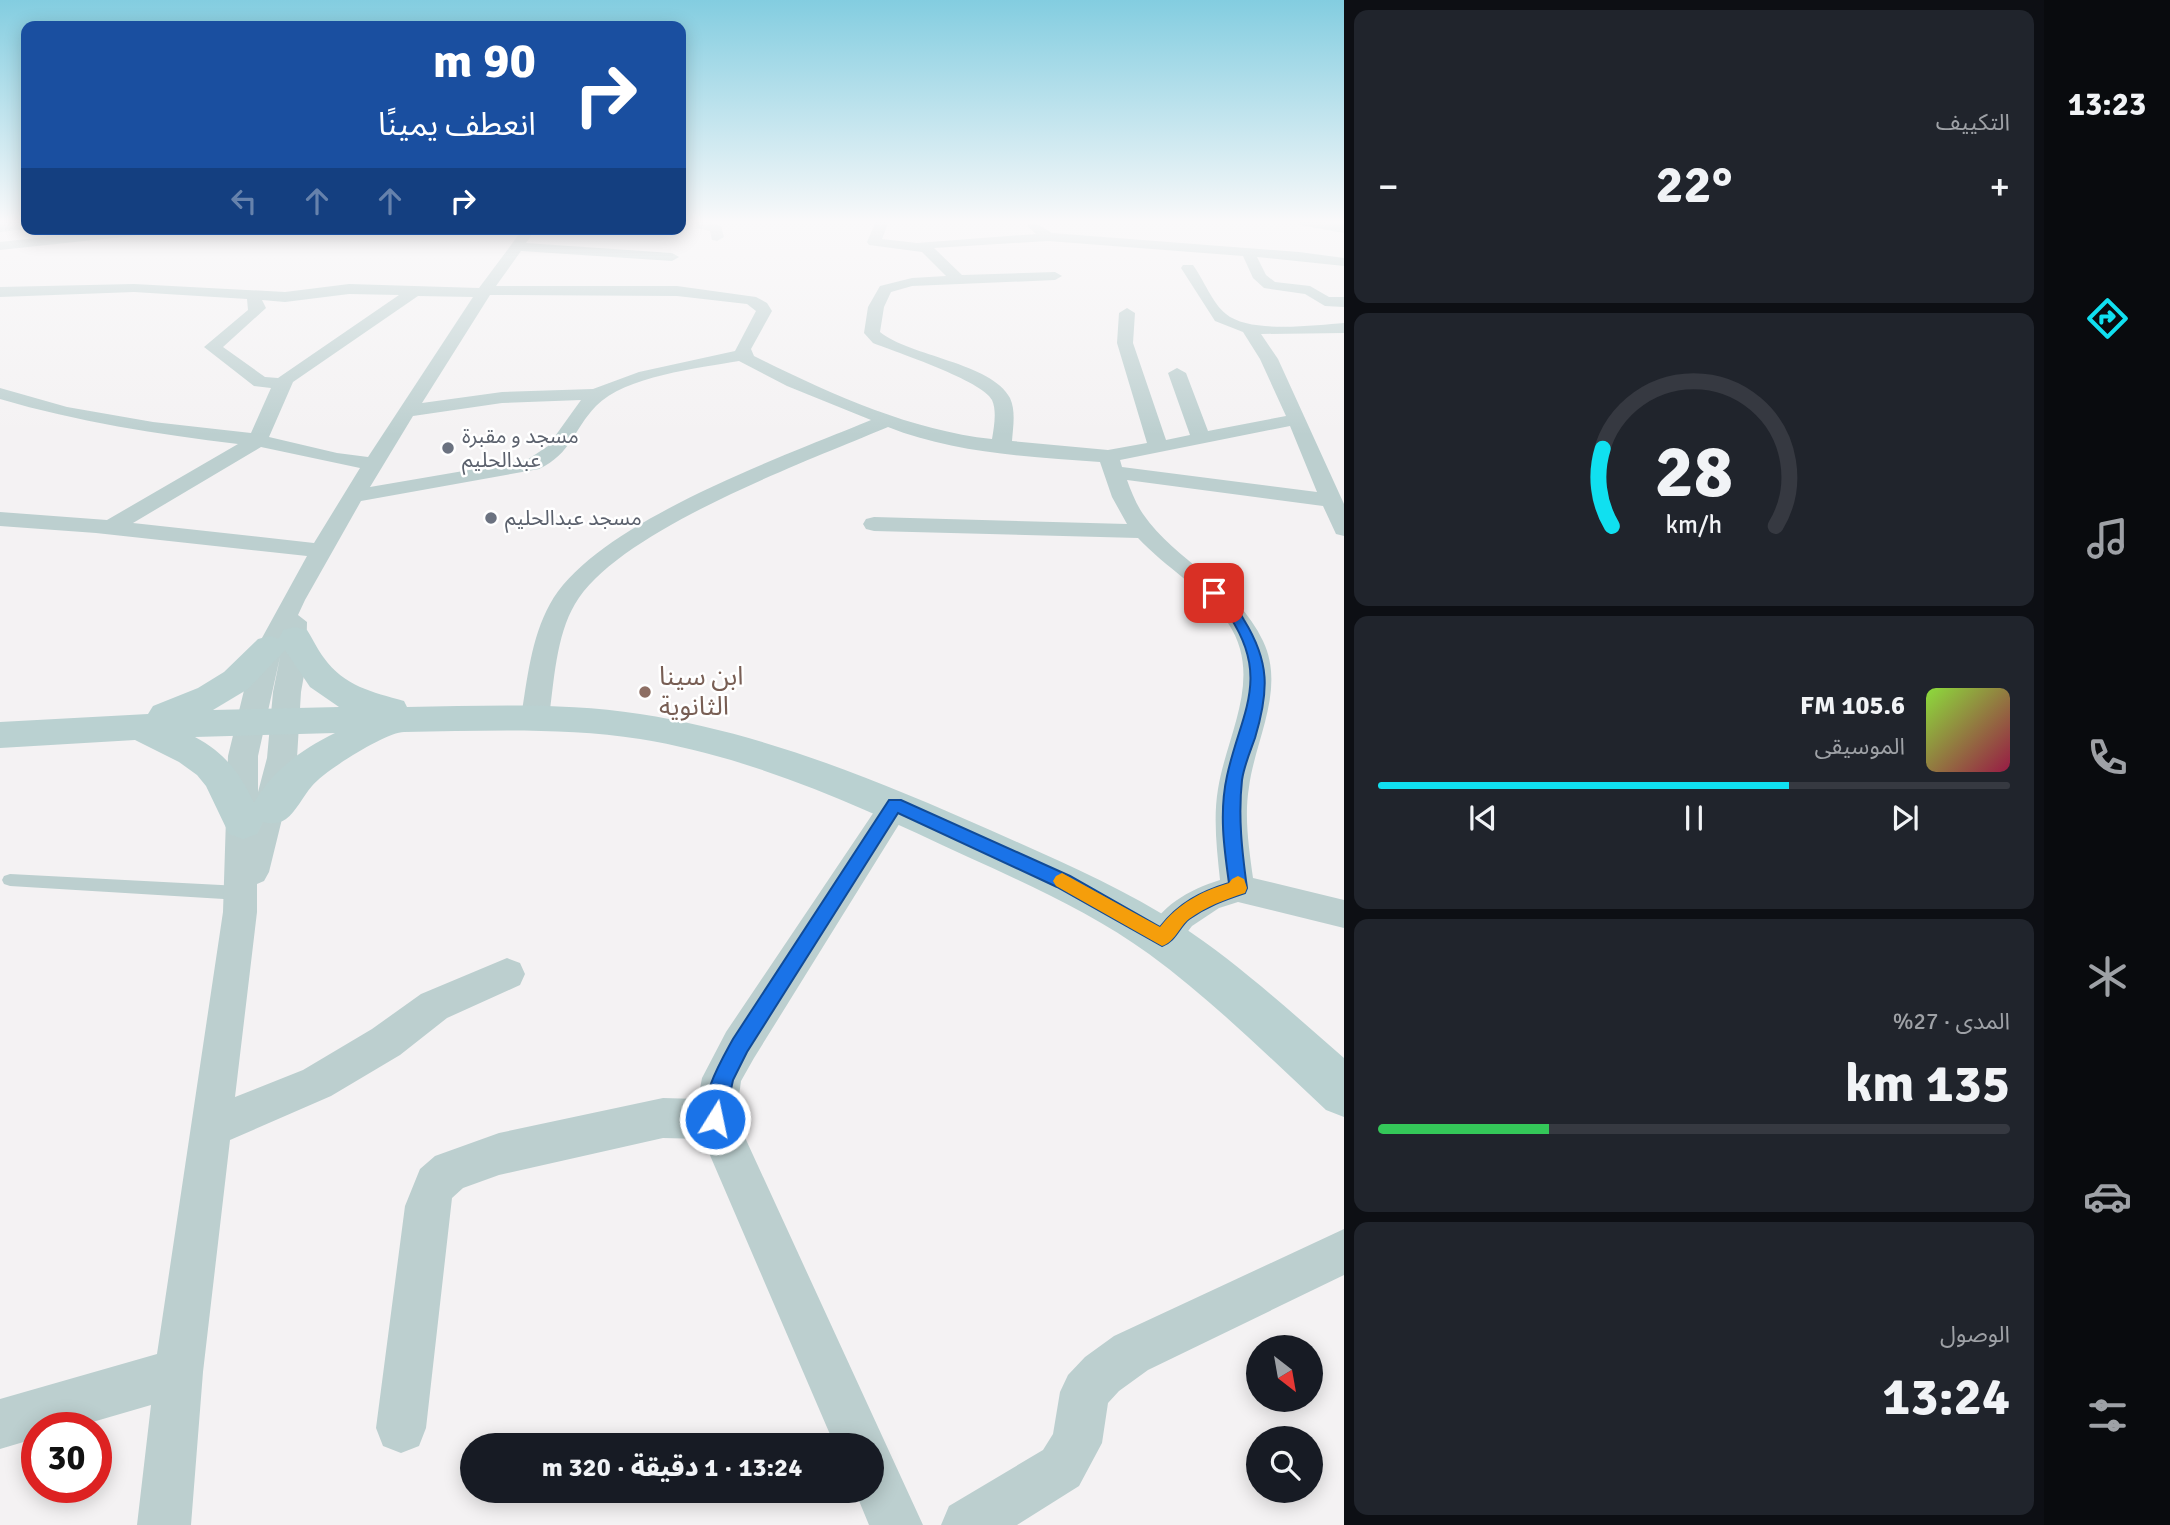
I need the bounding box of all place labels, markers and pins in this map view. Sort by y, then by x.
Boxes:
place label: مسجد و مقبرة عبدالحليم [462,423,579,475]
marker: مسجد و مقبرة عبدالحليم [440,440,456,456]
place label: مسجد عبدالحليم [505,505,642,533]
marker: مسجد عبدالحليم [483,510,499,526]
pin [1184,563,1244,623]
place label: ابن سينا الثانوية [659,661,743,723]
marker: ابن سينا الثانوية [637,684,653,700]

